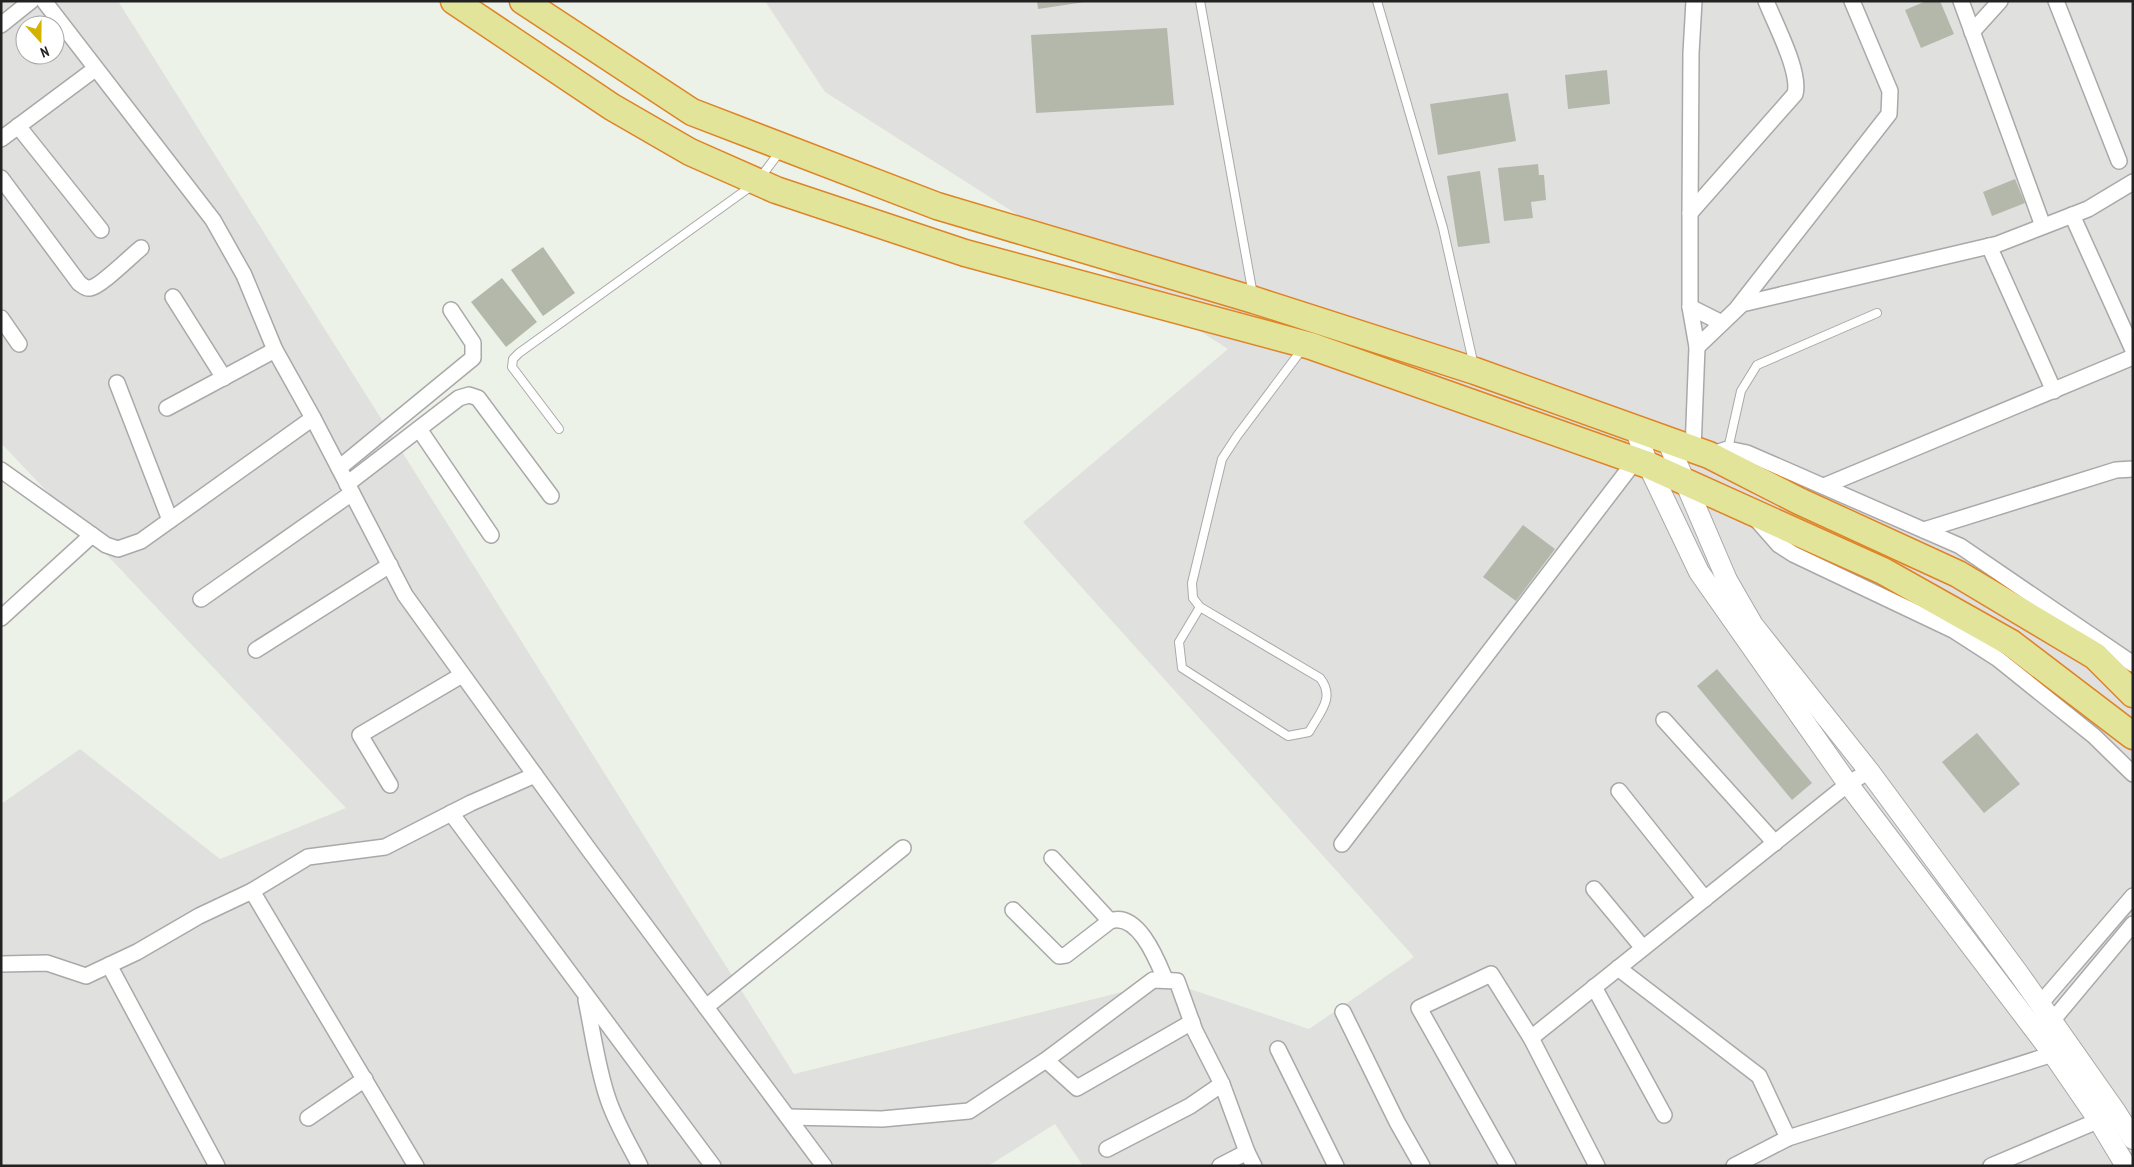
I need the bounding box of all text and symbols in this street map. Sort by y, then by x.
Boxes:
north arrow [15,15,65,65]
text: N [38,42,51,62]

